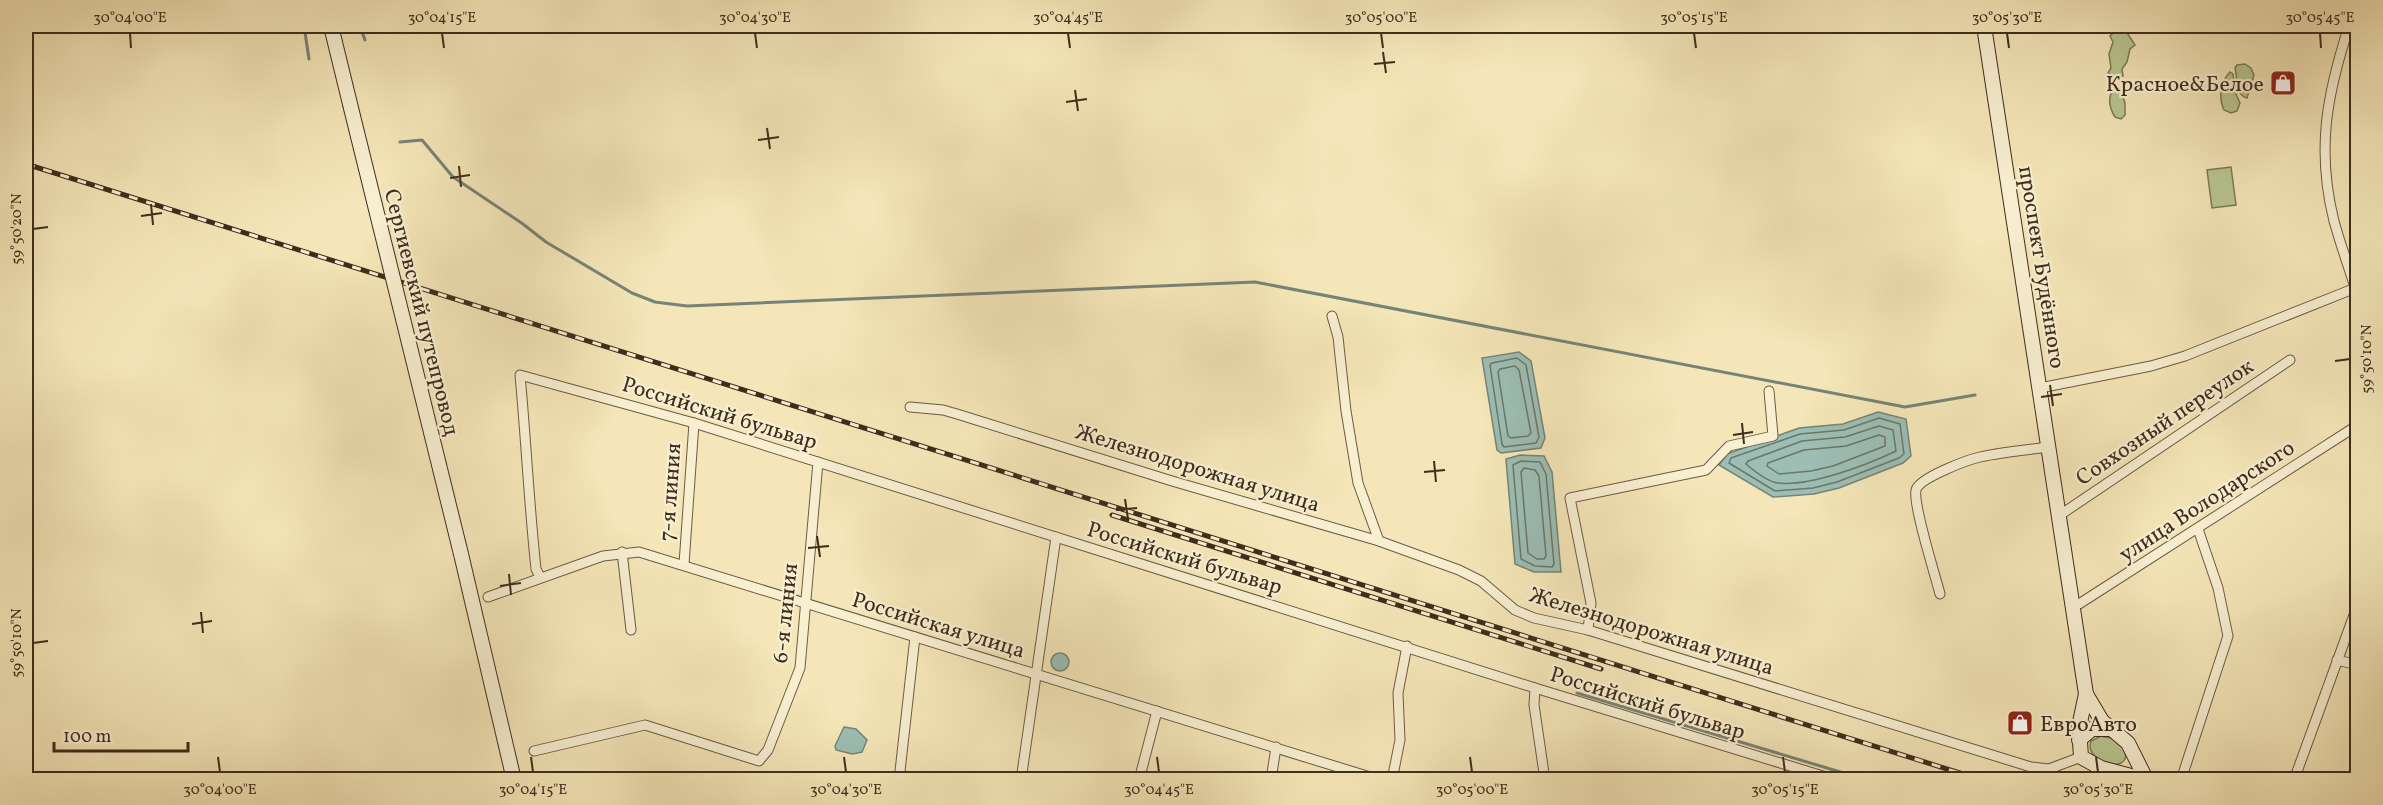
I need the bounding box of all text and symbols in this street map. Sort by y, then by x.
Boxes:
text: 30°04'00"E [93,8,167,29]
text: 30°04'15"E [408,8,476,29]
text: 30°04'30"E [719,8,791,29]
text: 30°04'45"E [1033,8,1103,29]
text: 30°05'00"E [1345,8,1417,29]
text: 30°05'15"E [1660,8,1728,29]
text: 30°05'30"E [1972,8,2042,29]
text: 30°05'45"E [2285,8,2355,29]
shop icon: Красное&Белое [2268,68,2298,98]
place label: Красное&Белое [2106,70,2264,101]
street label: проспект Будённого [2009,164,2072,371]
street label: Сергиевский путепровод [375,186,466,440]
text: 59°50'20"N [7,193,28,265]
text: 59°50'10"N [2357,324,2378,394]
street label: Совхозный переулок [2070,352,2261,494]
street label: Российский бульвар [618,370,821,459]
street label: Железнодорожная улица [1071,417,1323,521]
street label: улица Володарского [2113,433,2301,571]
street label: 7-я линия [653,442,690,542]
street label: Российский бульвар [1083,515,1286,604]
street label: 6-я линия [766,562,807,665]
street label: Железнодорожная улица [1525,580,1777,684]
street label: Российская улица [848,585,1029,667]
text: 59°50'10"N [7,608,28,678]
street label: Российский бульвар [1546,660,1749,749]
shop icon: ЕвроАвто [2005,708,2035,738]
place label: ЕвроАвто [2040,710,2137,741]
scale bar [54,715,188,753]
text: 100 m [63,725,112,750]
text: 30°04'00"E [183,780,257,801]
text: 30°04'15"E [499,780,567,801]
text: 30°04'30"E [810,780,882,801]
text: 30°04'45"E [1124,780,1194,801]
text: 30°05'00"E [1436,780,1508,801]
text: 30°05'15"E [1751,780,1819,801]
text: 30°05'30"E [2063,780,2133,801]

